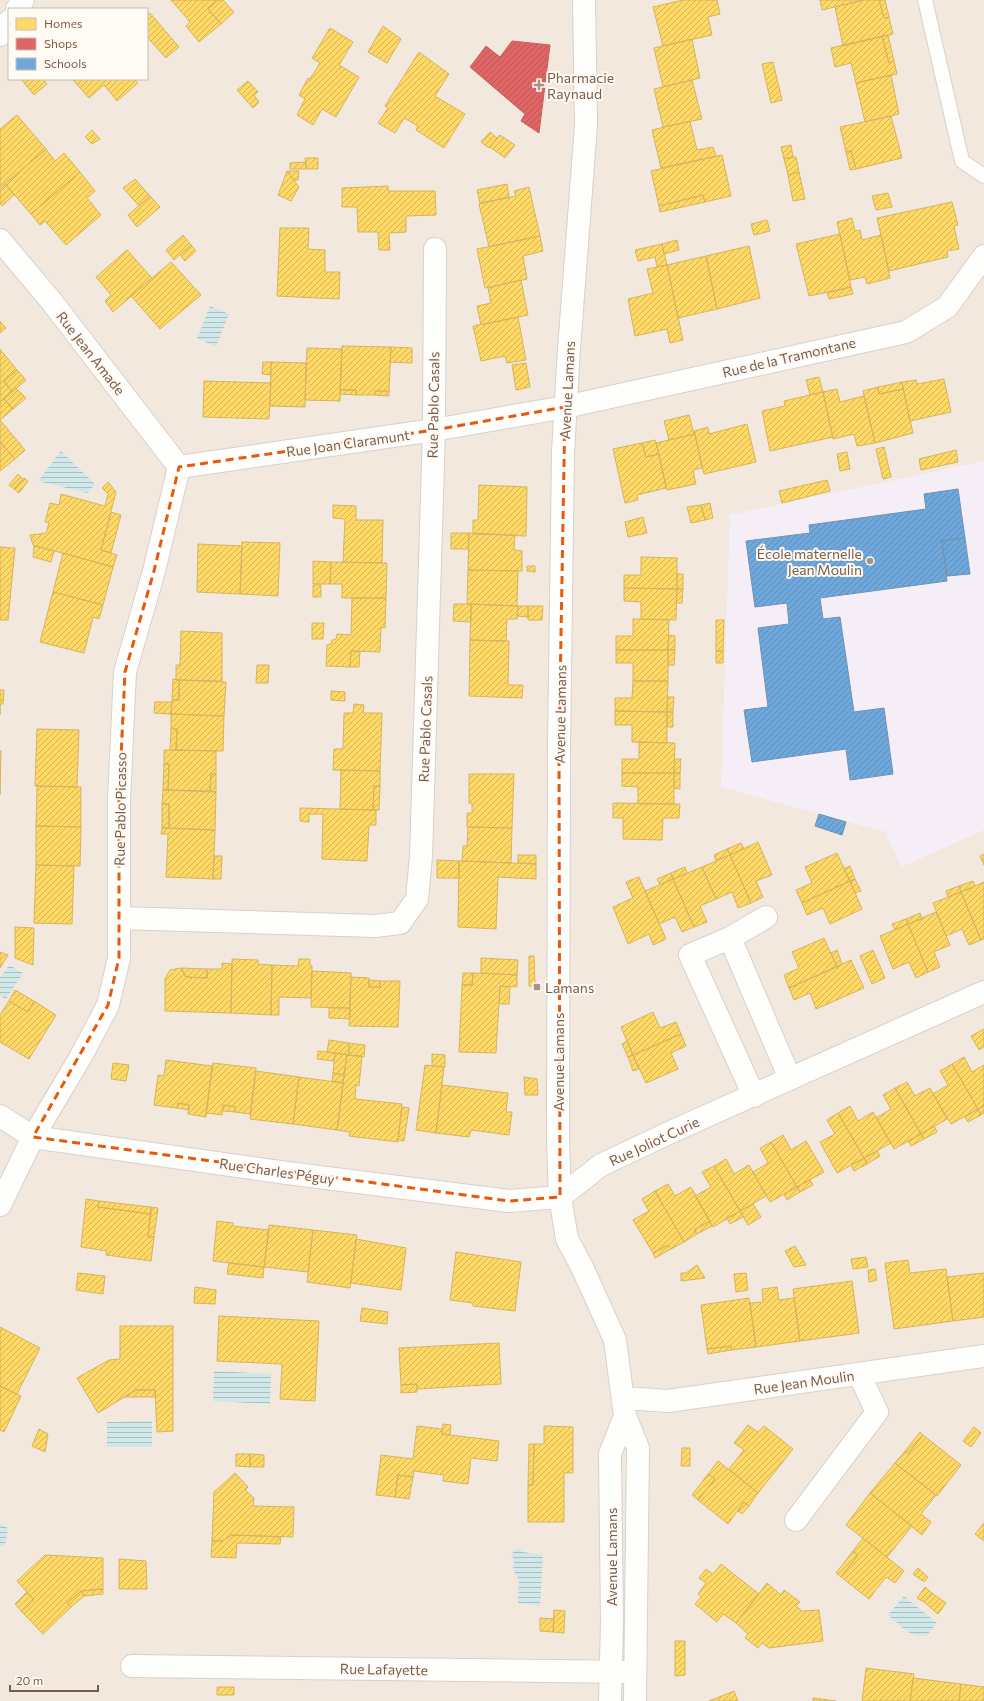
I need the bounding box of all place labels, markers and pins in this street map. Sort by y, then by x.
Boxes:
place label: Pharmacie Raynaud [547,69,614,102]
marker: Pharmacie Raynaud [534,80,544,90]
place label: École maternelle Jean Moulin [757,545,862,578]
marker: École maternelle Jean Moulin [865,556,875,566]
place label: Lamans [545,979,594,996]
marker: Lamans [532,982,542,992]

